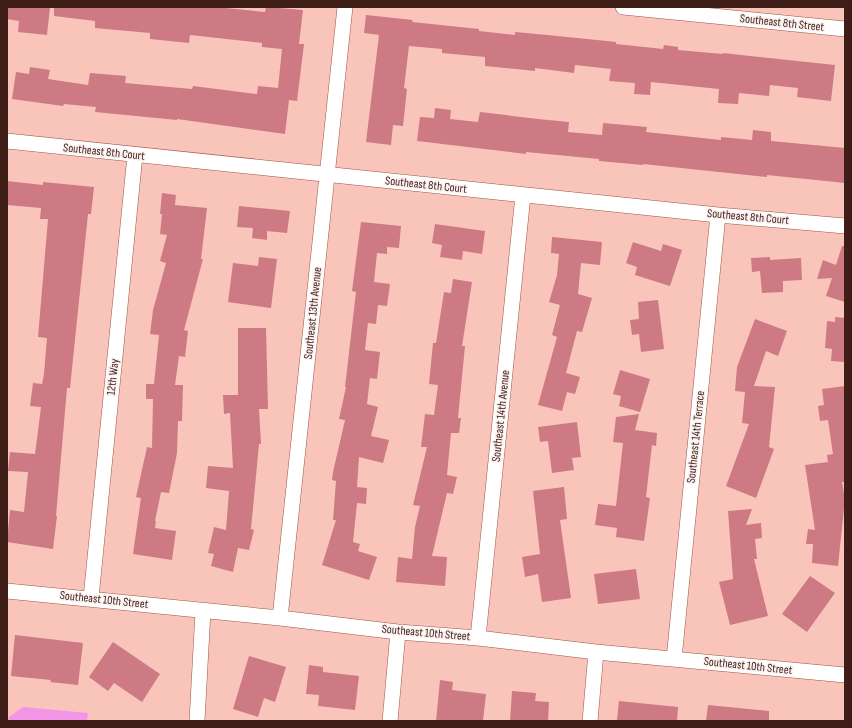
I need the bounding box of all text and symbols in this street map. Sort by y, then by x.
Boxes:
street label: Southeast 8th Street [739,11,825,35]
street label: Southeast 8th Court [62,140,146,164]
street label: Southeast 8th Court [384,173,468,197]
street label: Southeast 8th Court [706,206,790,228]
street label: Southeast 13th Avenue [301,266,325,360]
street label: 12th Way [104,358,122,396]
street label: Southeast 14th Avenue [489,369,513,463]
street label: Southeast 14th Terrace [684,390,708,484]
street label: Southeast 10th Street [59,588,149,612]
street label: Southeast 10th Street [381,622,471,644]
street label: Southeast 10th Street [703,654,793,678]

